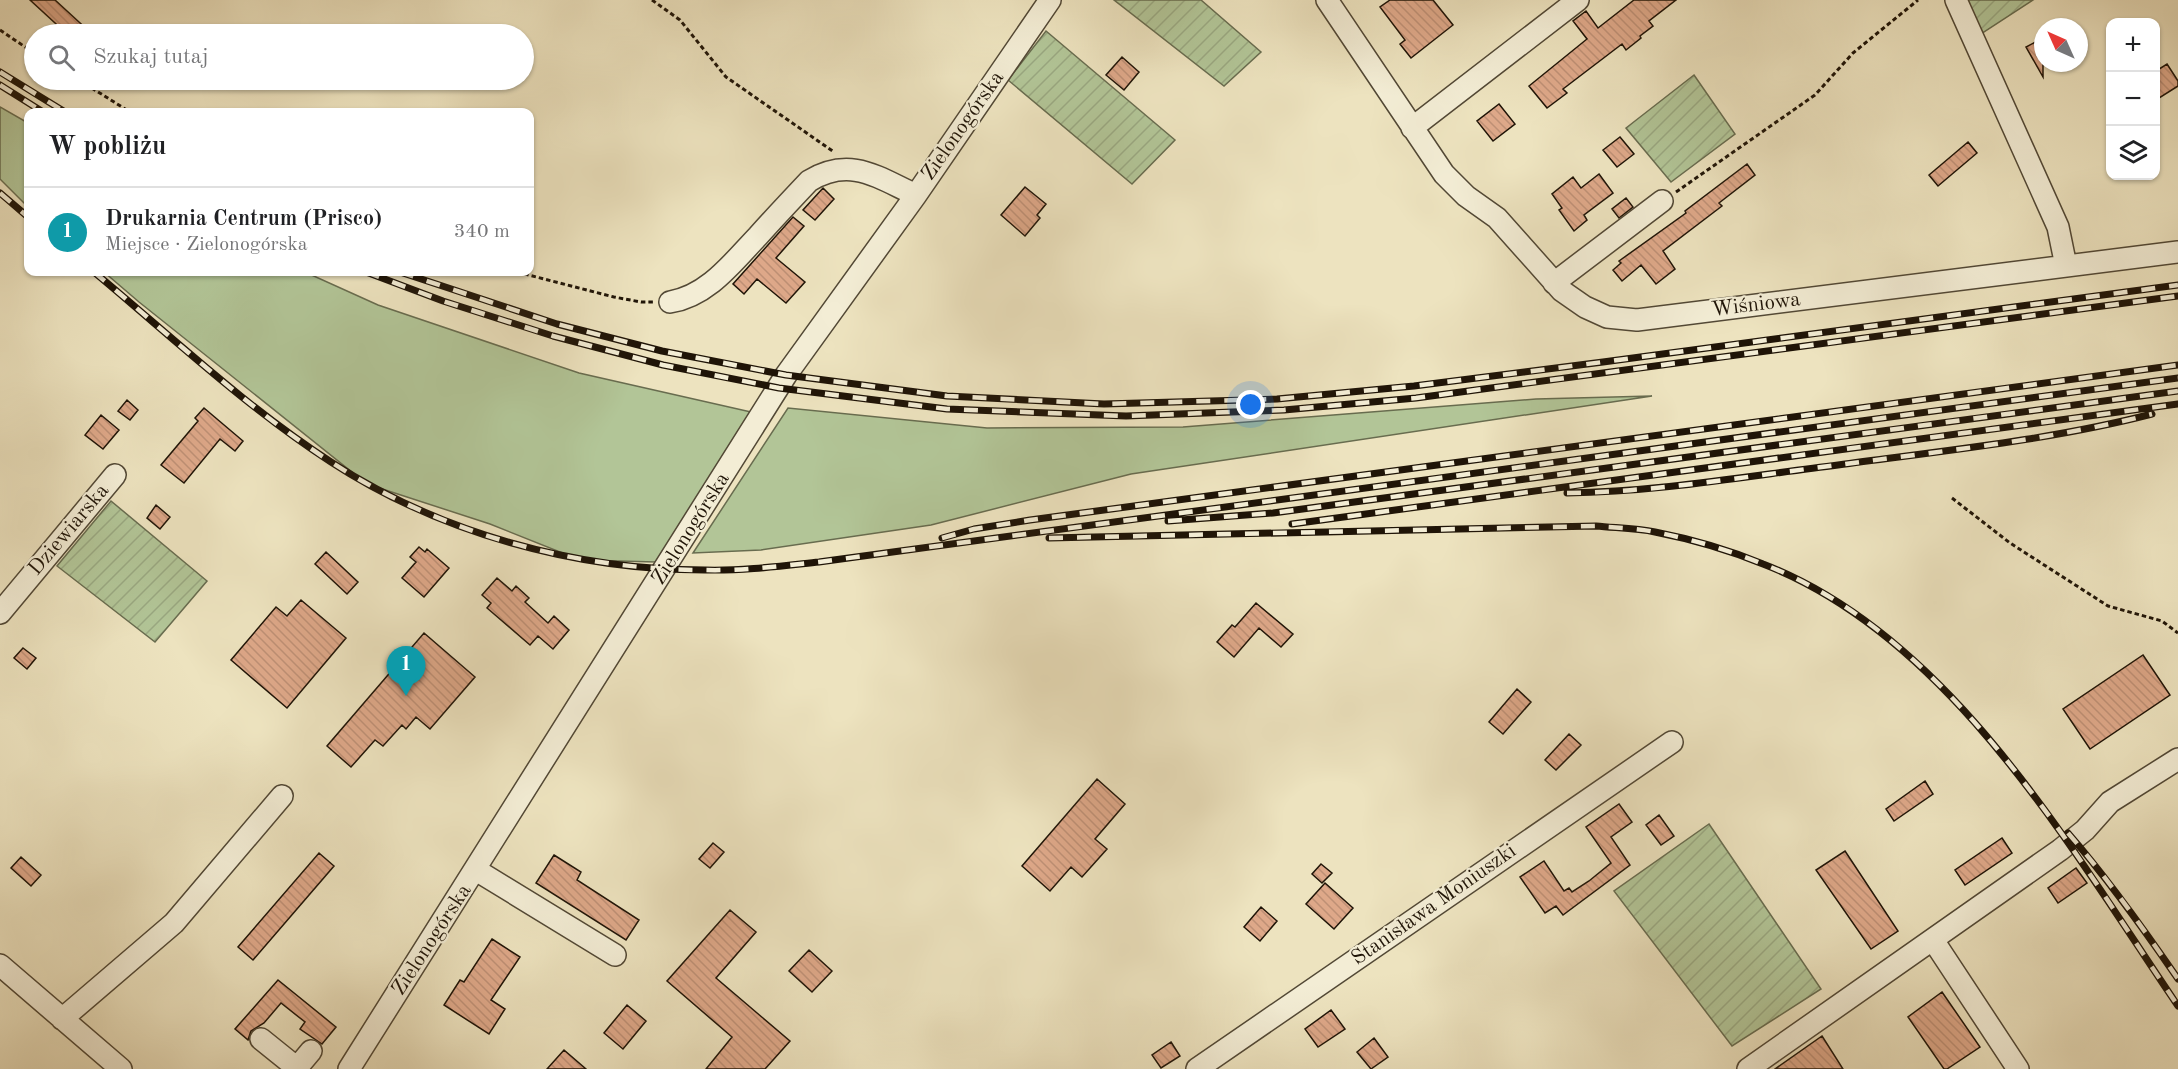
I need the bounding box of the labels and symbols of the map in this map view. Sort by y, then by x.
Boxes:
north arrow [2034,18,2088,72]
street label: Zielonogórska [918,68,1008,184]
street label: Wiśniowa [1710,289,1802,321]
your location [1236,390,1265,419]
street label: Zielonogórska [648,469,734,589]
street label: Dziewiarska [25,480,113,580]
pin: 1 [386,646,426,696]
street label: Stanisława Moniuszki [1348,840,1520,970]
street label: Zielonogórska [388,881,476,999]

